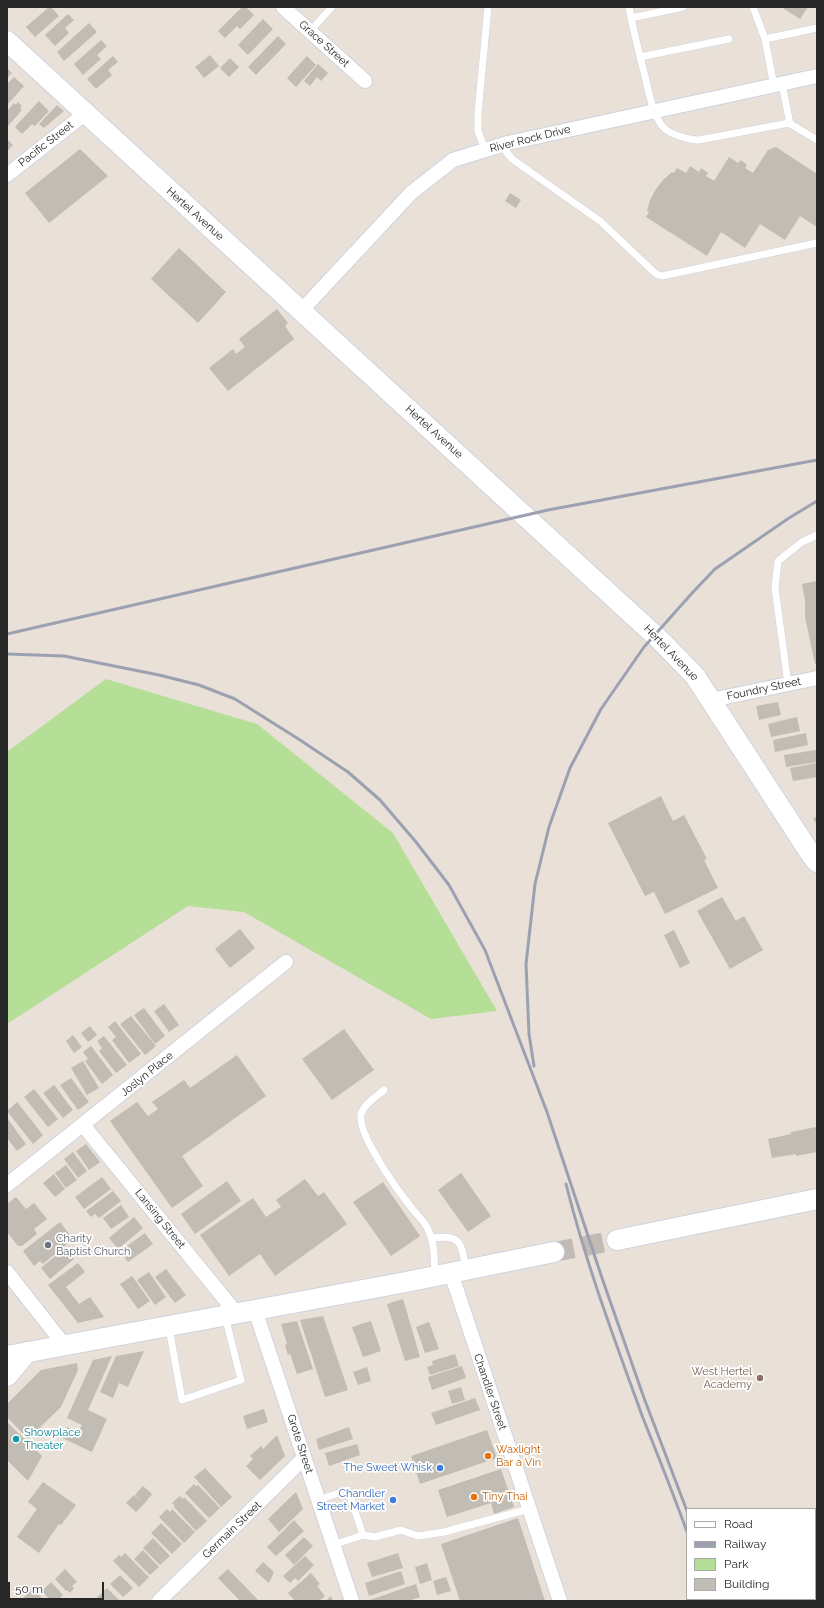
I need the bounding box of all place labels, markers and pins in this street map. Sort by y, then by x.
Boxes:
place label: Charity Baptist Church [56,1232,131,1258]
marker: Charity Baptist Church [43,1240,53,1250]
place label: West Hertel Academy [692,1365,752,1391]
marker: West Hertel Academy [755,1373,765,1383]
place label: Showplace Theater [24,1426,81,1452]
marker: Showplace Theater [11,1434,21,1444]
place label: Waxlight Bar a Vin [496,1443,541,1469]
marker: Waxlight Bar a Vin [483,1451,493,1461]
place label: The Sweet Whisk [344,1461,432,1475]
marker: The Sweet Whisk [435,1463,445,1473]
place label: Chandler Street Market [317,1487,385,1513]
place label: Tiny Thai [482,1490,528,1504]
marker: Tiny Thai [469,1492,479,1502]
marker: Chandler Street Market [388,1495,398,1505]

